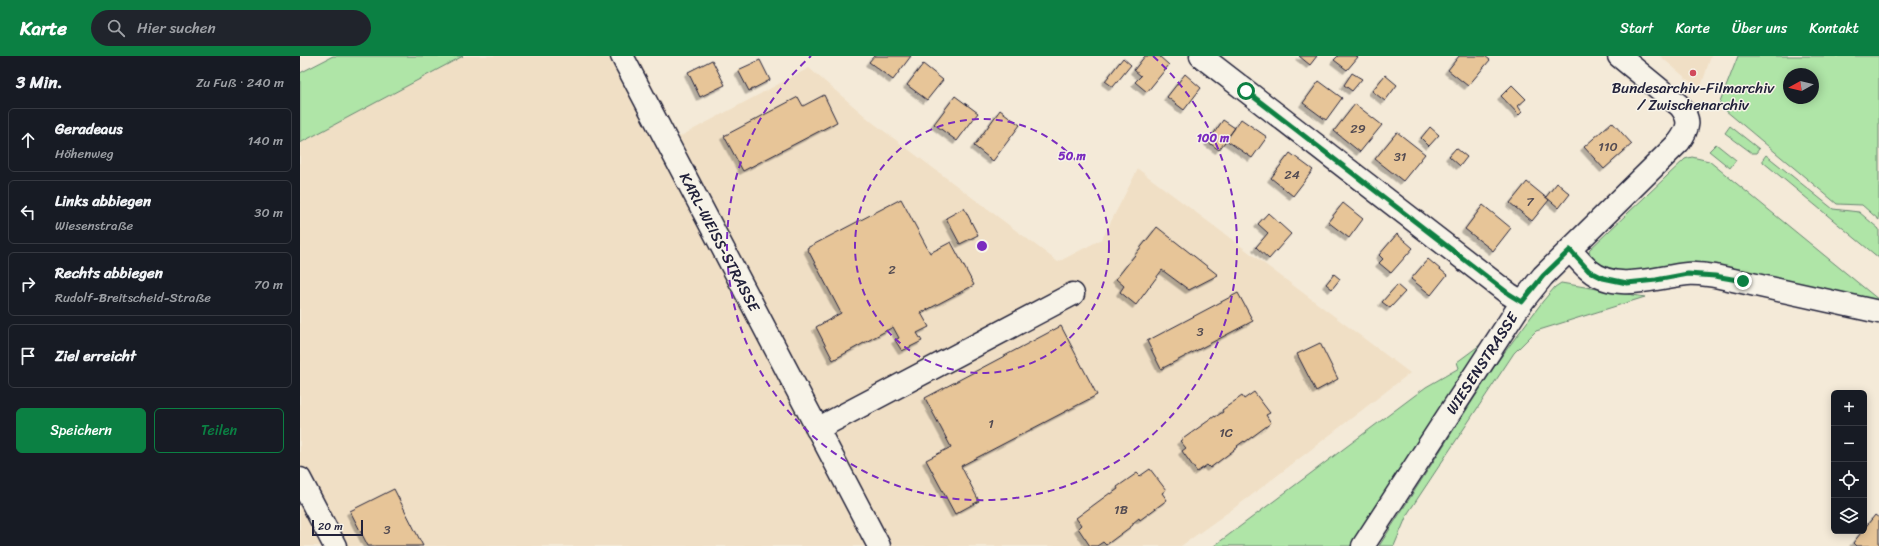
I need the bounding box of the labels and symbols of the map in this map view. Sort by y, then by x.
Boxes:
marker: Bundesarchiv-Filmarchiv / Zwischenarchiv [1688,68,1698,78]
north arrow [1783,68,1819,104]
place label: Bundesarchiv-Filmarchiv / Zwischenarchiv [1612,75,1775,118]
route start [1237,82,1255,100]
house number: 29 [1350,117,1366,140]
text: 100 m [1197,127,1230,149]
house number: 110 [1598,135,1618,158]
text: 50 m [1058,145,1086,167]
house number: 31 [1394,145,1407,168]
house number: 24 [1284,163,1300,186]
street label: KARL-WEISS-STRASSE [672,168,768,318]
house number: 7 [1526,190,1535,213]
centre of rings [975,239,989,253]
house number: 2 [888,258,896,281]
route end [1734,272,1752,290]
street label: WIESENSTRASSE [1439,306,1526,420]
house number: 3 [1196,320,1204,343]
house number: 1 [988,412,994,435]
house number: 1C [1219,421,1233,444]
house number: 1B [1114,498,1128,521]
scale bar [312,518,363,537]
house number: 3 [383,518,391,541]

